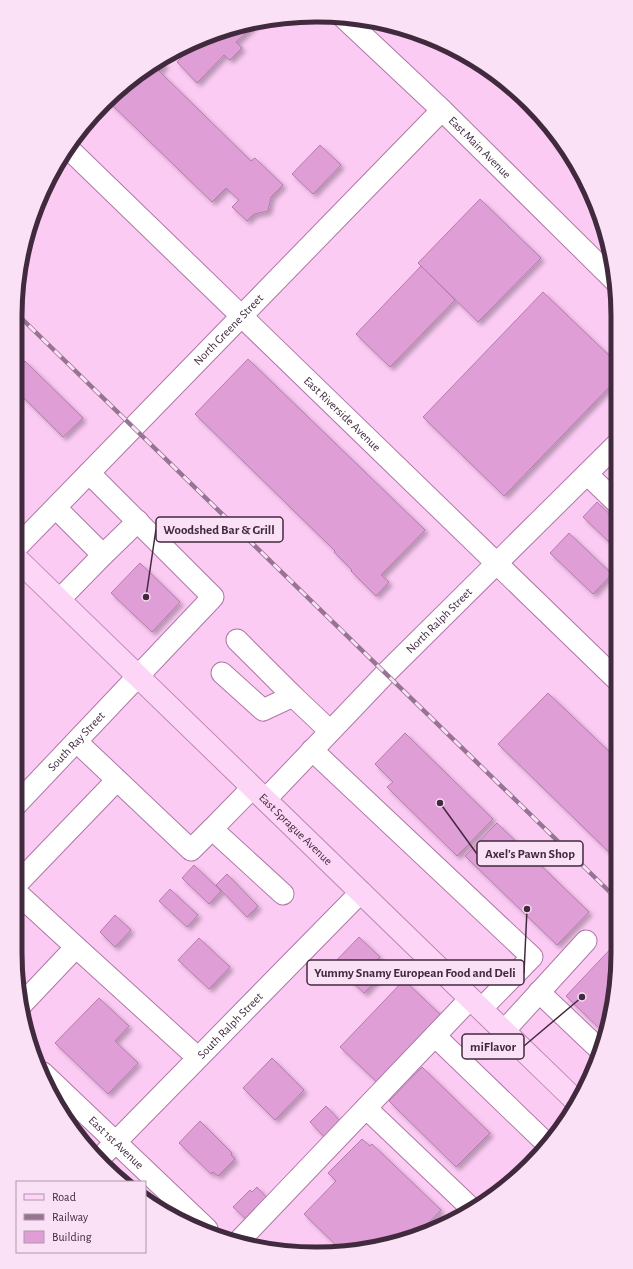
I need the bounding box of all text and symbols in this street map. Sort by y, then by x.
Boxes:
street label: East Main Avenue [446,114,513,181]
street label: North Greene Street [191,292,265,367]
street label: East Riverside Avenue [302,374,383,453]
callout: Woodshed Bar & Grill [156,517,283,542]
text: Woodshed Bar & Grill [163,524,275,537]
street label: North Ralph Street [404,585,474,655]
street label: South Ray Street [45,709,107,773]
street label: East Sprague Avenue [257,791,335,867]
callout: Axel's Pawn Shop [477,841,583,866]
text: Axel's Pawn Shop [485,848,575,861]
callout: Yummy Snamy European Food and Deli [307,960,524,985]
text: Yummy Snamy European Food and Deli [314,967,516,980]
street label: South Ralph Street [195,990,265,1061]
callout: miFlavor [462,1034,524,1059]
text: miFlavor [470,1041,516,1054]
street label: East 1st Avenue [86,1114,146,1171]
legend [16,1181,146,1253]
text: Road [52,1191,76,1203]
text: Railway [52,1211,88,1224]
text: Building [52,1231,92,1243]

